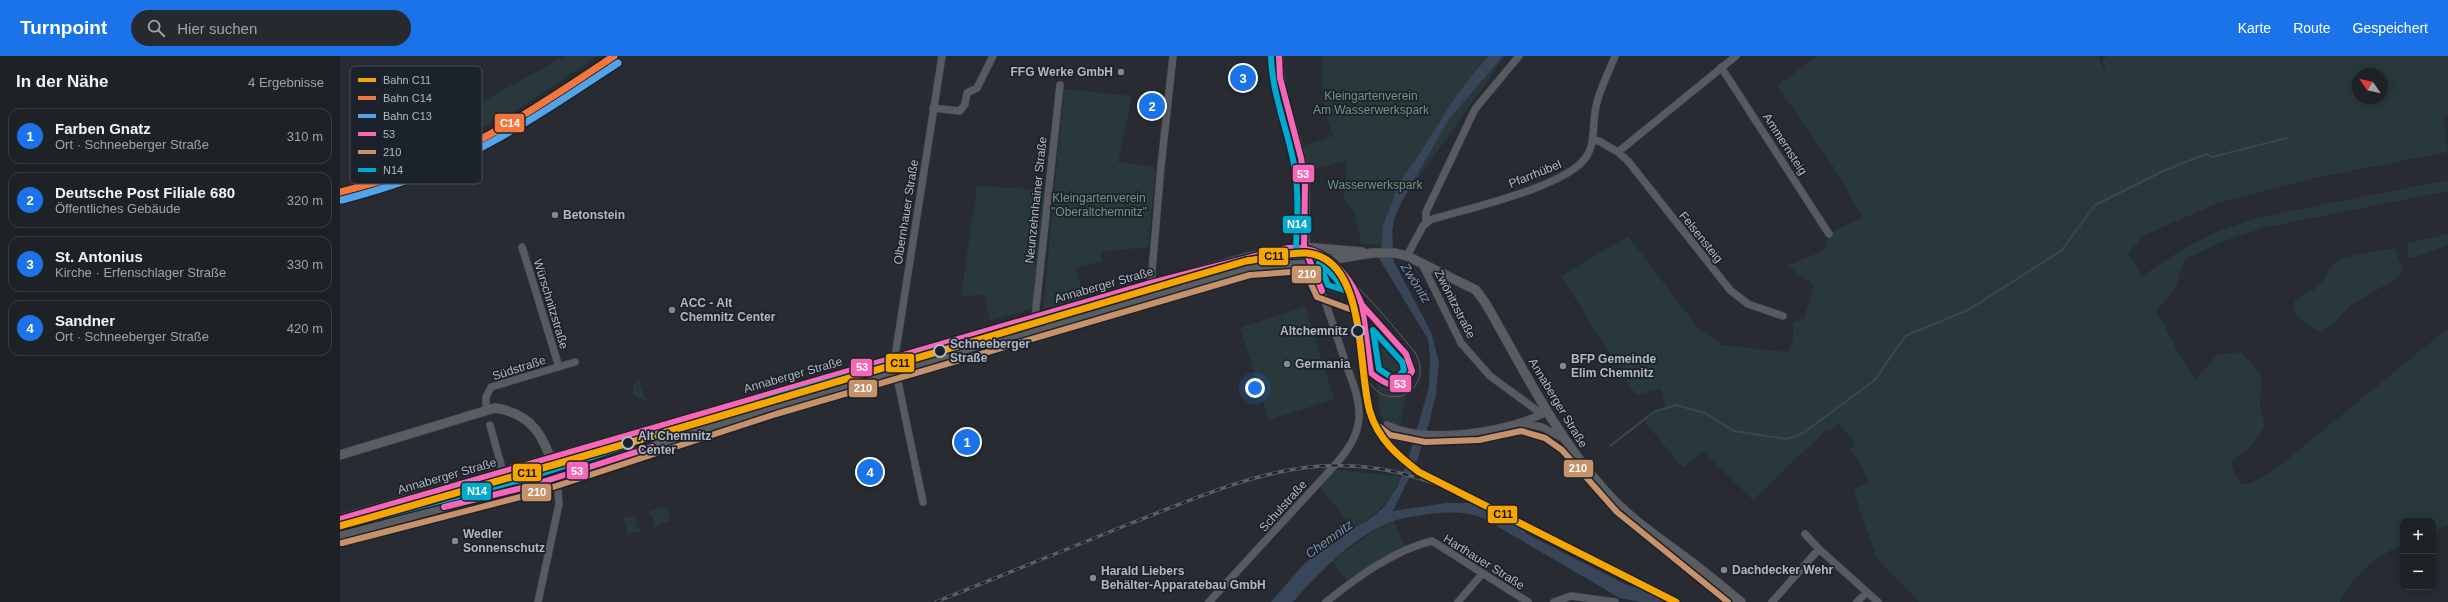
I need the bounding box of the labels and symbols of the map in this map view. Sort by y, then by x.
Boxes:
pin: 3 [1230,63,1256,93]
place label: FFG Werke GmbH [1011,65,1113,79]
legend [350,66,482,184]
marker: FFG Werke GmbH [1116,67,1126,77]
north arrow [2352,68,2388,104]
text: Bahn C11 [383,74,431,86]
park label: Kleingartenverein Am Wasserwerkspark [1313,89,1430,117]
pin: 2 [1139,91,1165,121]
text: Bahn C14 [383,92,432,104]
text: Bahn C13 [383,110,432,122]
street label: Ammernsteig [1760,111,1810,177]
line badge: C14 [494,113,525,133]
text: C14 [500,117,521,129]
text: 53 [383,128,395,140]
street label: Neunzehnhainer Straße [1022,136,1050,264]
text: 210 [383,146,401,158]
street label: Pfarrhübel [1507,157,1563,191]
street label: Olbernhauer Straße [891,158,921,265]
text: N14 [383,164,403,176]
line badge: 53 [1292,164,1315,183]
text: 53 [1297,168,1309,180]
park label: Wasserwerkspark [1328,178,1423,192]
park label: Kleingartenverein "Oberaltchemnitz" [1051,191,1147,219]
place label: Betonstein [563,208,625,222]
street label: Felsensteig [1676,209,1726,265]
marker: Betonstein [550,210,560,220]
line badge: N14 [1282,215,1312,234]
text: N14 [1287,218,1308,230]
line badge: C11 [1258,247,1289,266]
text: C11 [1264,250,1284,262]
street label: Würschnitzstraße [531,257,571,351]
water label: Zwönitz [1397,259,1434,306]
street label: Annaberger Straße [1053,264,1155,306]
line badge: 210 [1291,265,1322,284]
street label: Zwönitzstraße [1432,267,1478,341]
text: 210 [1298,268,1316,280]
place label: ACC - Alt Chemnitz Center [680,296,776,324]
marker: ACC - Alt Chemnitz Center [667,305,677,315]
place label: Altchemnitz [1280,324,1348,338]
marker: Altchemnitz [1351,324,1365,338]
place label: Schneeberger Straße [950,337,1030,365]
marker: Schneeberger Straße [933,344,947,358]
place label: BFP Gemeinde Elim Chemnitz [1571,352,1656,380]
street label: Südstraße [491,353,548,383]
line badge: C11 [885,353,915,373]
street label: Annaberger Straße [742,354,844,396]
street label: Annaberger Straße [1526,356,1590,451]
text: C11 [890,357,910,369]
place label: Germania [1295,357,1351,371]
line badge: 53 [850,358,873,377]
marker: Germania [1282,359,1292,369]
text: 53 [856,361,868,373]
marker: BFP Gemeinde Elim Chemnitz [1558,361,1568,371]
line badge: 53 [1389,374,1412,393]
your location [1245,378,1265,398]
text: 53 [1394,378,1406,390]
line badge: 210 [848,379,878,398]
text: 210 [854,382,872,394]
pin: 1 [954,427,980,457]
place label: Alt Chemnitz Center [638,429,711,457]
marker: Alt Chemnitz Center [621,436,635,450]
street label: Annaberger Straße [396,455,498,497]
pin: 4 [857,457,883,487]
line badge: 210 [1563,459,1594,478]
line badge: 53 [566,461,589,480]
text: 210 [1569,462,1587,474]
line badge: C11 [512,463,542,482]
text: 53 [571,465,583,477]
text: C11 [517,467,537,479]
street label: Schulstraße [1256,477,1310,534]
line badge: N14 [461,482,492,501]
line badge: 210 [521,483,552,502]
text: N14 [467,485,488,497]
text: 210 [528,486,546,498]
line badge: C11 [1487,505,1518,524]
text: C11 [1493,508,1513,520]
water label: Chemnitz [1302,517,1356,561]
place label: Wedler Sonnenschutz [463,527,545,555]
street label: Harthauer Straße [1441,531,1527,593]
marker: Wedler Sonnenschutz [450,536,460,546]
place label: Dachdecker Wehr [1732,563,1833,577]
place label: Harald Liebers Behälter-Apparatebau GmbH [1101,564,1266,592]
marker: Dachdecker Wehr [1719,565,1729,575]
marker: Harald Liebers Behälter-Apparatebau GmbH [1088,573,1098,583]

